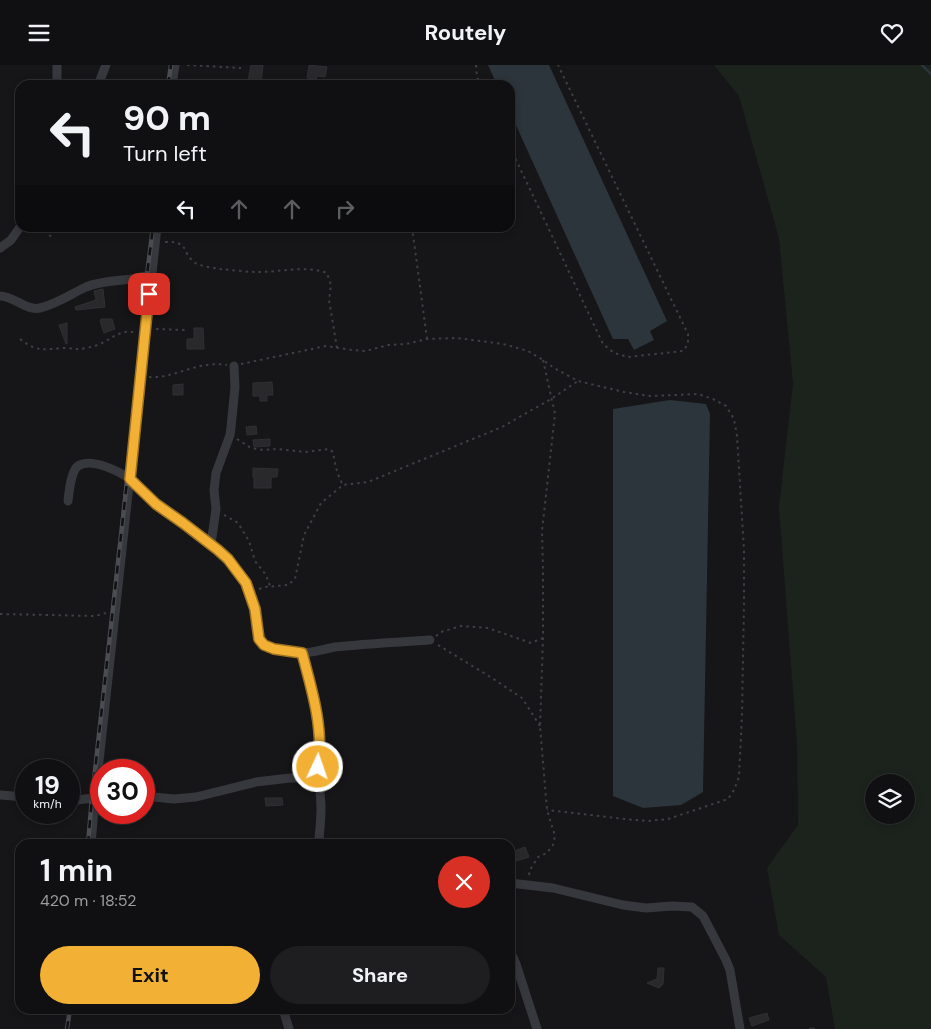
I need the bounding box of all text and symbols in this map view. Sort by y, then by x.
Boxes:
text: Routely [425,18,506,47]
icon: menu [25,19,53,47]
icon: heart [878,19,906,47]
text: 90 m [123,95,211,141]
icon: left [40,100,105,165]
text: Turn left [123,139,207,168]
icon: left [172,195,200,223]
icon: ahead [225,195,253,223]
icon: ahead [278,195,306,223]
icon: right [331,195,359,223]
pin [128,273,170,315]
icon: arrive [135,280,163,308]
position arrow [291,740,343,792]
speed limit sign: 30 [90,759,155,824]
text: 19 [35,769,60,802]
map controls [865,774,915,824]
button: layers [865,774,915,824]
text: km/h [33,796,62,812]
text: 1 min [40,851,113,890]
button: close [438,856,490,908]
text: 420 m · 18:52 [40,890,137,911]
button: Exit [40,946,260,1004]
button: Share [270,946,490,1004]

